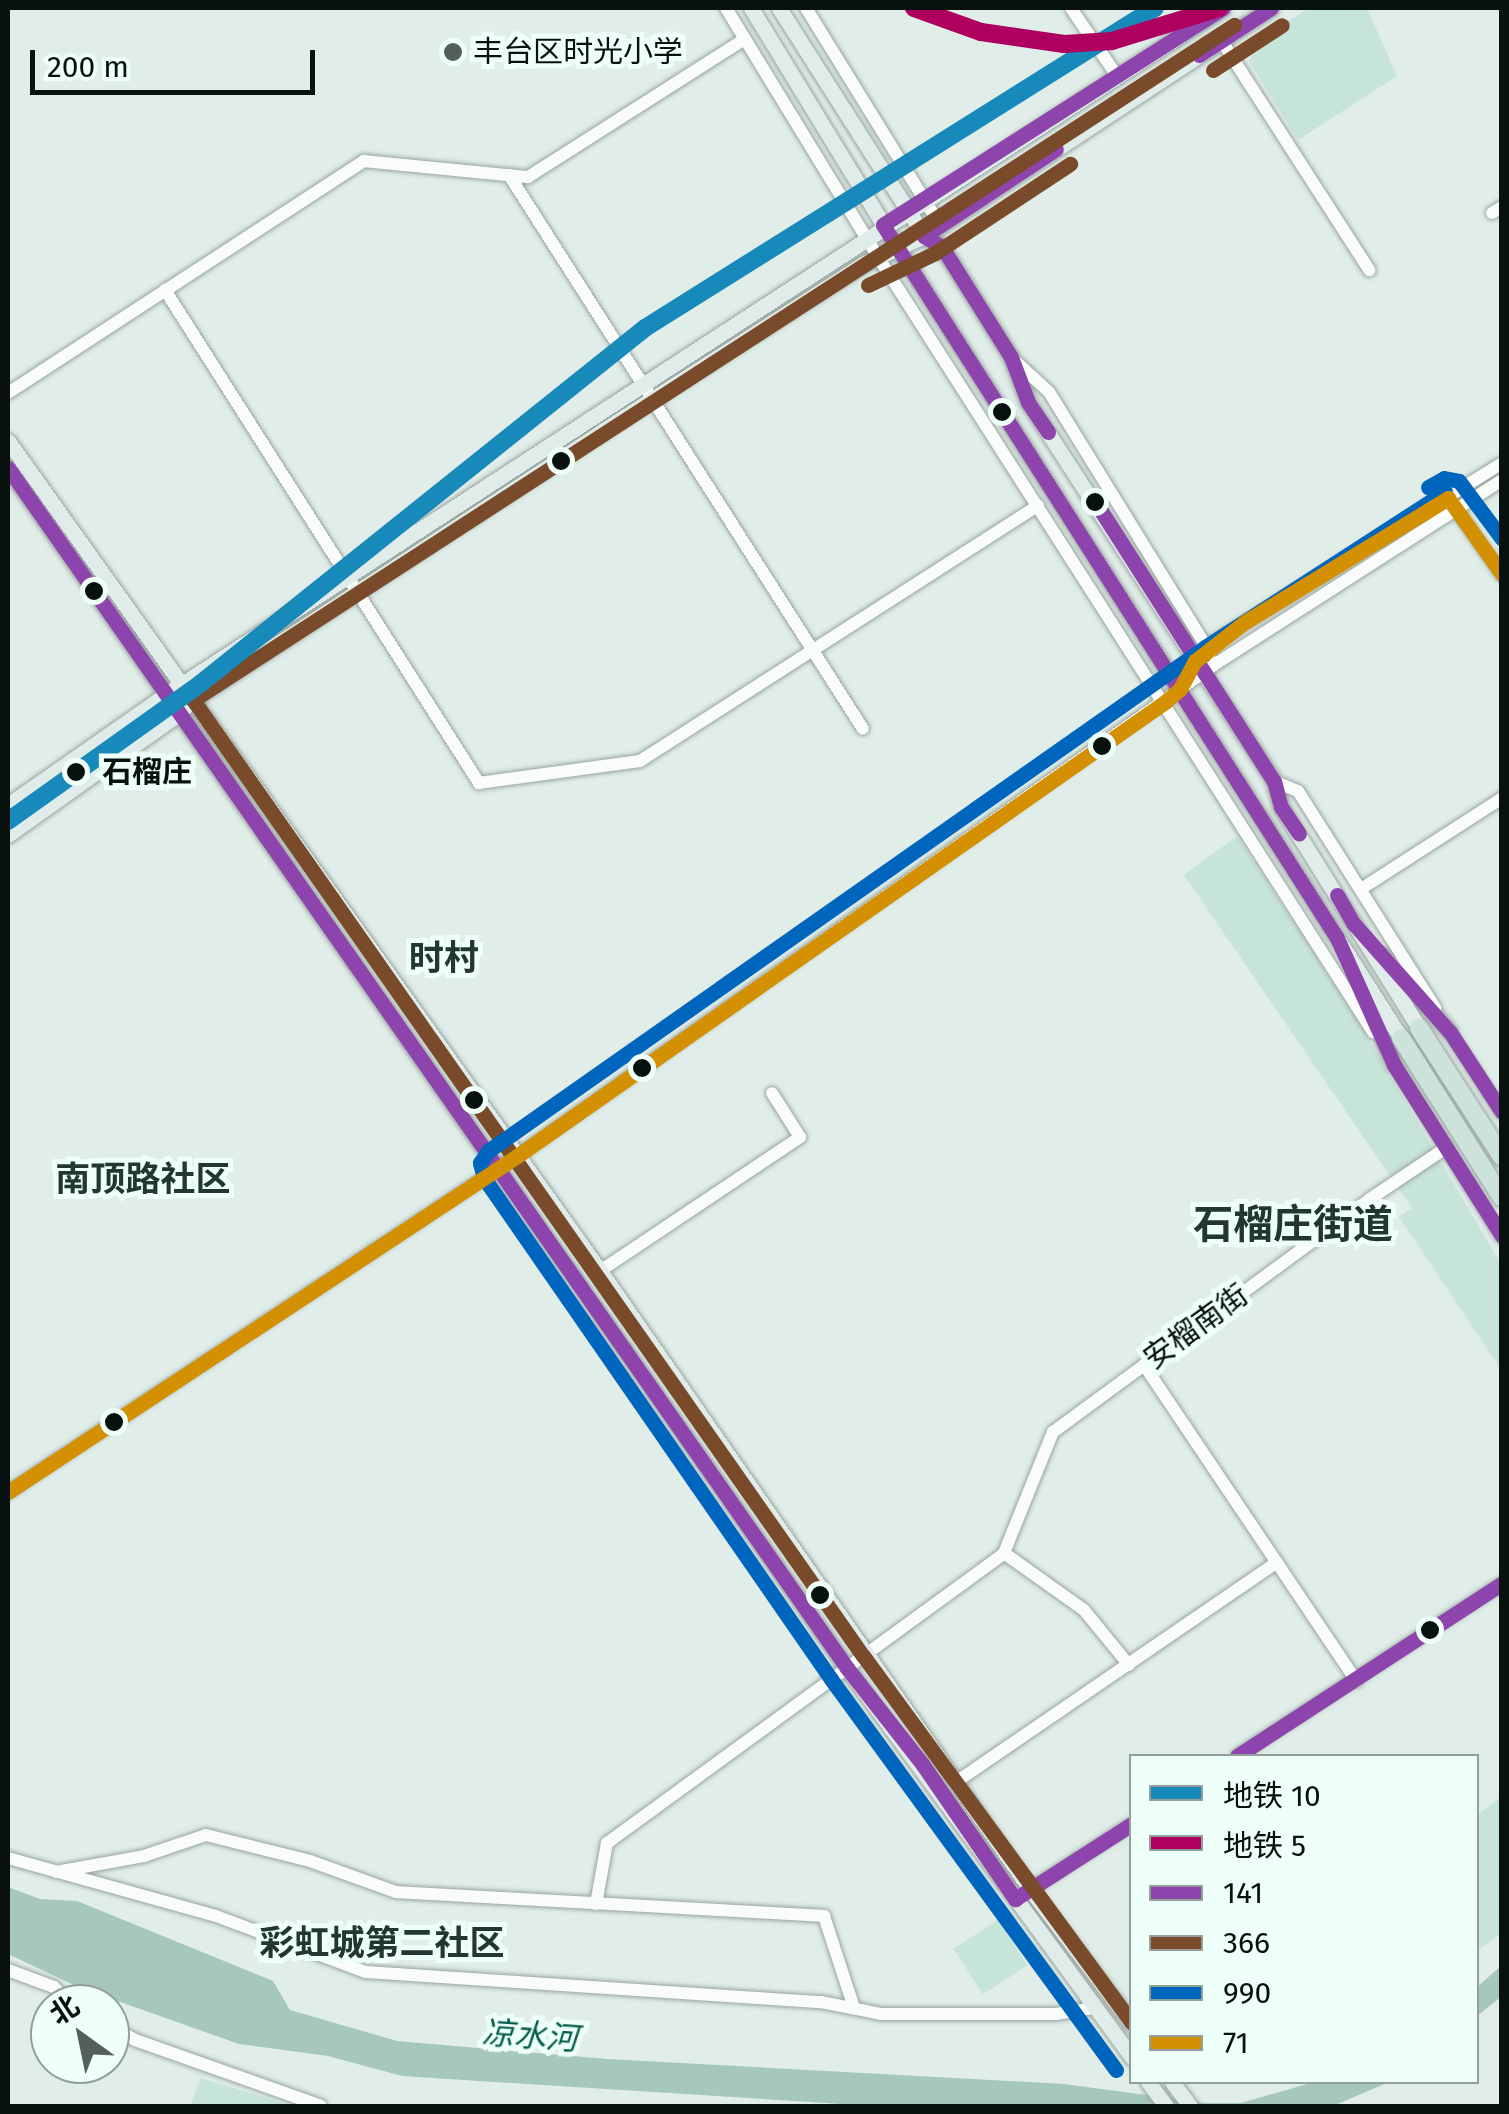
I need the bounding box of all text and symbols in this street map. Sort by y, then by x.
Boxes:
scale bar [35,30,320,92]
place label: 丰台区时光小学 [473,34,683,70]
marker: 丰台区时光小学 [442,41,464,63]
text: 200 m [47,49,129,85]
unlabelled marker [992,402,1012,422]
unlabelled marker [551,451,571,471]
unlabelled marker [1085,492,1105,512]
unlabelled marker [84,581,104,601]
unlabelled marker [1092,736,1112,756]
place label: 石榴庄 [102,754,192,790]
marker: 石榴庄 [59,755,93,789]
district label: 时村 [409,937,479,979]
unlabelled marker [632,1058,652,1078]
unlabelled marker [464,1090,484,1110]
district label: 南顶路社区 [56,1158,230,1200]
district label: 石榴庄街道 [1193,1201,1393,1249]
street label: 安榴南街 [1137,1277,1255,1377]
unlabelled marker [104,1412,124,1432]
unlabelled marker [810,1585,830,1605]
unlabelled marker [1420,1620,1440,1640]
legend [1129,1754,1479,2084]
text: 地铁 10 [1223,1778,1321,1814]
text: 地铁 5 [1223,1828,1306,1864]
text: 141 [1223,1875,1263,1911]
district label: 彩虹城第二社区 [260,1922,504,1964]
text: 366 [1223,1925,1270,1961]
text: 990 [1223,1975,1271,2011]
north arrow [30,1984,130,2084]
text: 北 [44,1989,85,2032]
water label: 凉水河 [481,2013,579,2059]
text: 71 [1223,2025,1249,2061]

